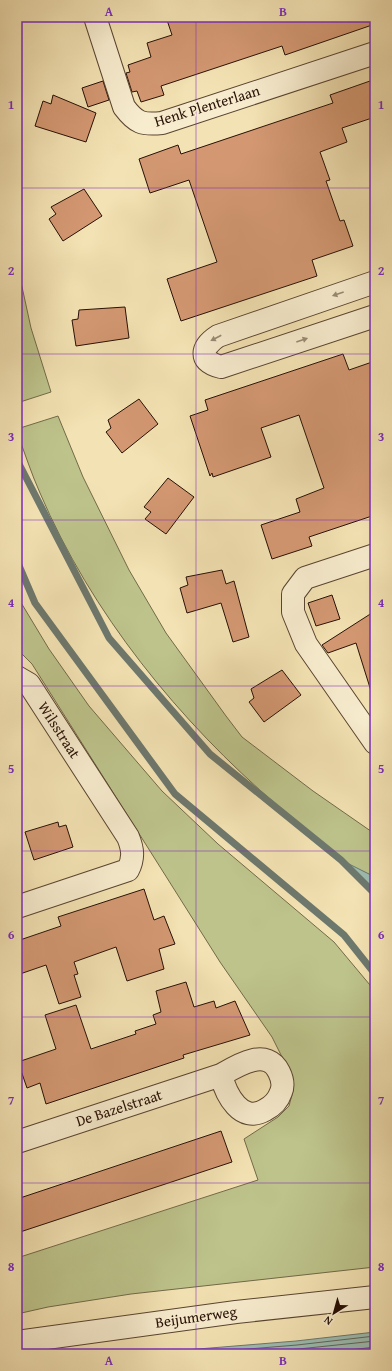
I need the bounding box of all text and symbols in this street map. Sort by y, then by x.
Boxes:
text: A [105,2,114,21]
text: B [279,2,287,21]
street label: Henk Plenterlaan [151,79,263,132]
text: 1 [8,95,14,114]
text: 1 [378,95,384,114]
text: 2 [8,261,15,280]
text: 2 [378,261,385,280]
one-way arrow [332,292,344,298]
one-way arrow [210,334,221,341]
one-way arrow [296,337,308,343]
text: 3 [8,427,14,446]
text: 3 [378,427,384,446]
text: 4 [8,593,15,612]
text: 4 [378,593,385,612]
street label: Wilsstraat [33,697,86,763]
text: 5 [8,759,15,778]
text: 5 [378,759,385,778]
text: 6 [8,925,15,944]
text: 6 [378,925,385,944]
street label: De Bazelstraat [73,1083,165,1131]
text: 7 [8,1091,15,1110]
text: 7 [378,1091,385,1110]
text: 8 [8,1257,15,1276]
text: 8 [378,1257,385,1276]
north arrow [314,1293,354,1333]
street label: Beijumerweg [154,1300,239,1333]
text: N [320,1312,336,1330]
text: A [105,1351,114,1370]
text: B [279,1351,287,1370]

